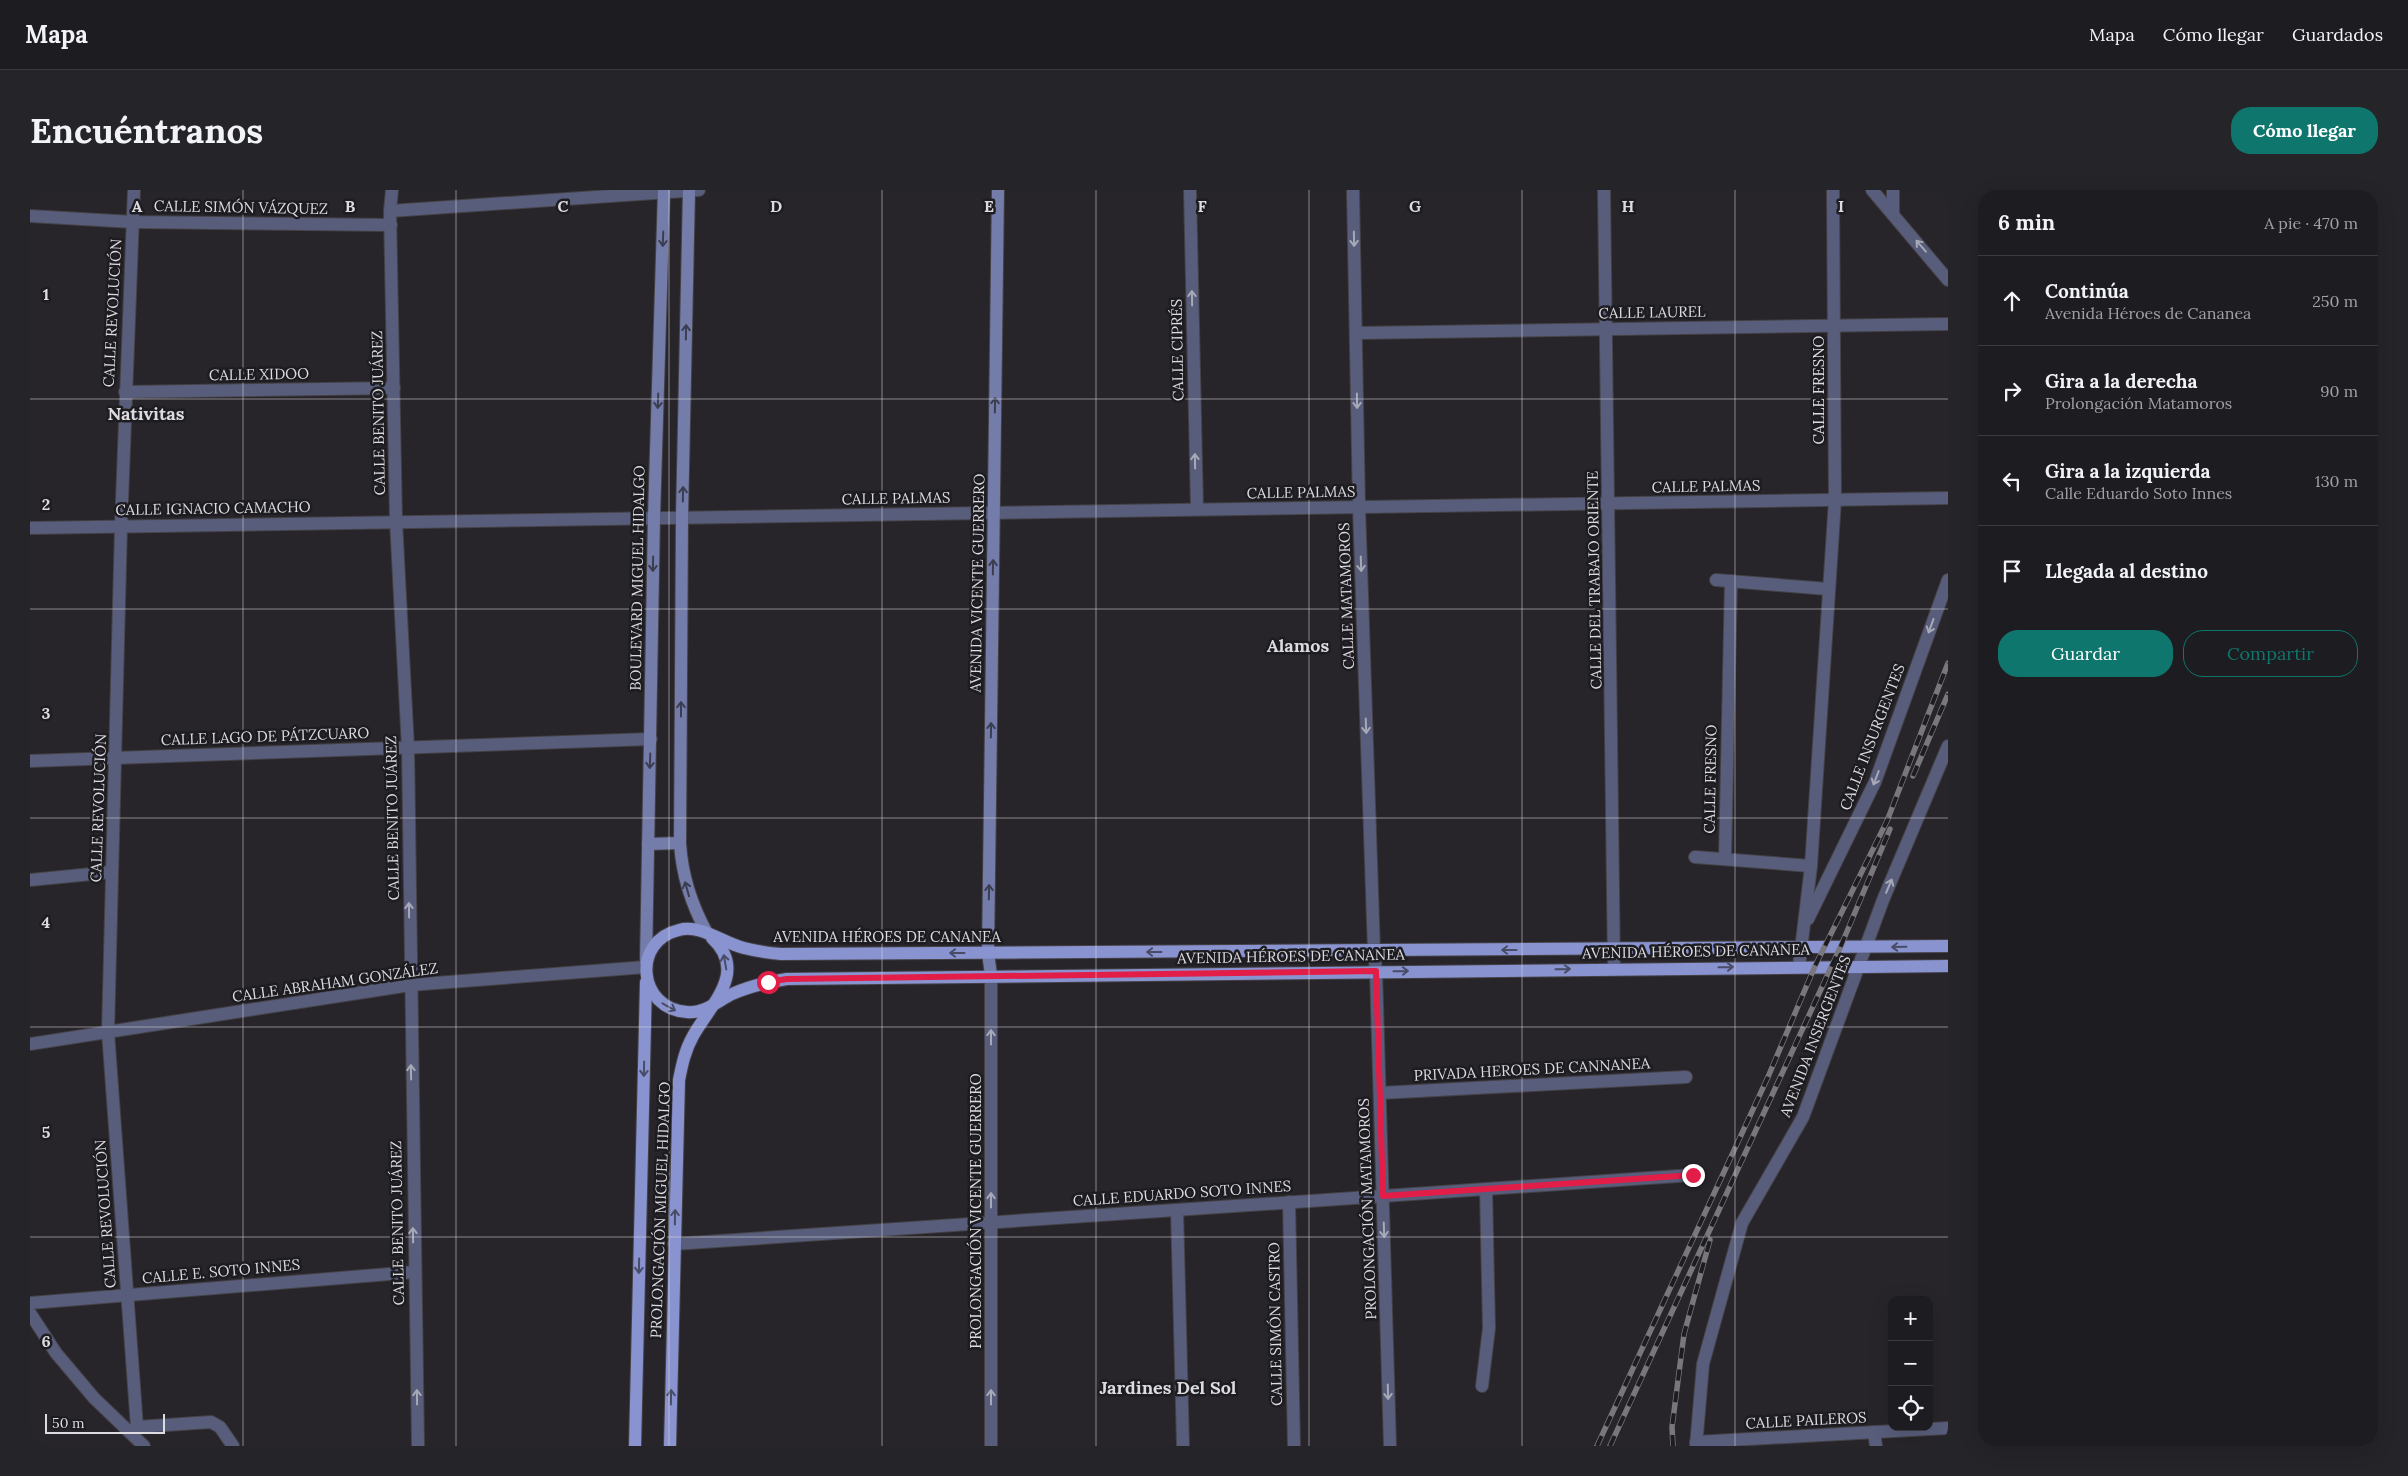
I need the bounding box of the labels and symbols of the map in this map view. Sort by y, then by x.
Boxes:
text: A [132,196,143,216]
street label: CALLE SIMÓN VÁZQUEZ [154,196,328,218]
text: B [345,196,356,216]
text: C [557,196,569,216]
text: D [770,196,782,216]
text: E [984,196,994,216]
text: F [1197,196,1207,216]
text: G [1409,196,1421,216]
text: H [1622,196,1635,216]
text: I [1838,196,1844,216]
one-way arrow [658,230,667,246]
one-way arrow [1349,230,1359,246]
street label: CALLE REVOLUCIÓN [99,238,125,388]
one-way arrow [1915,240,1927,253]
text: 1 [43,284,49,304]
one-way arrow [1187,290,1197,306]
street label: CALLE CIPRÉS [1167,299,1187,401]
street label: CALLE LAUREL [1598,302,1706,322]
one-way arrow [681,324,691,340]
street label: CALLE BENITO JUÁREZ [367,331,389,495]
street label: CALLE FRESNO [1809,335,1828,445]
street label: CALLE XIDOO [209,364,309,384]
one-way arrow [1352,392,1362,409]
one-way arrow [653,393,662,409]
one-way arrow [990,397,1000,413]
district label: Nativitas [107,402,185,425]
one-way arrow [1191,453,1200,469]
street label: BOULEVARD MIGUEL HIDALGO [626,465,648,691]
street label: CALLE DEL TRABAJO ORIENTE [1583,470,1605,690]
street label: AVENIDA VICENTE GUERRERO [966,473,988,694]
street label: CALLE PALMAS [1652,476,1760,496]
street label: CALLE PALMAS [1247,482,1355,502]
one-way arrow [678,487,687,503]
street label: CALLE PALMAS [842,488,950,508]
text: 2 [42,494,50,514]
street label: CALLE IGNACIO CAMACHO [115,497,311,519]
street label: CALLE MATAMOROS [1334,522,1358,670]
one-way arrow [649,555,658,571]
one-way arrow [1356,555,1366,571]
one-way arrow [988,559,998,576]
one-way arrow [1926,617,1935,633]
district label: Alamos [1267,634,1330,657]
street label: CALLE INSURGENTES [1835,661,1909,813]
one-way arrow [676,702,685,718]
text: 3 [42,703,51,723]
one-way arrow [1362,718,1371,734]
one-way arrow [986,722,996,738]
street label: CALLE LAGO DE PÁTZCUARO [161,723,370,749]
street label: CALLE FRESNO [1700,724,1720,834]
street label: CALLE REVOLUCIÓN [86,733,110,883]
street label: CALLE BENITO JUÁREZ [381,736,403,900]
one-way arrow [645,752,655,769]
one-way arrow [1871,770,1880,786]
one-way arrow [1885,879,1894,894]
one-way arrow [682,881,692,897]
one-way arrow [984,884,993,900]
one-way arrow [404,902,414,918]
text: 4 [42,912,51,932]
street label: AVENIDA HÉROES DE CANANEA [772,927,1001,946]
street label: AVENIDA HÉROES DE CANANEA [1581,940,1811,963]
one-way arrow [1892,942,1908,952]
street label: AVENIDA HÉROES DE CANANEA [1176,945,1406,968]
one-way arrow [1502,945,1518,955]
one-way arrow [1147,947,1163,957]
one-way arrow [949,948,966,958]
street label: AVENIDA INSERGENTES [1775,952,1855,1121]
one-way arrow [720,955,730,971]
street label: CALLE ABRAHAM GONZÁLEZ [231,958,439,1006]
one-way arrow [1717,962,1733,972]
one-way arrow [1554,964,1571,974]
one-way arrow [1392,966,1408,976]
route start [757,971,780,994]
one-way arrow [661,1002,676,1012]
one-way arrow [986,1030,996,1046]
street label: PRIVADA HEROES DE CANNANEA [1413,1053,1651,1085]
one-way arrow [639,1060,648,1076]
one-way arrow [406,1065,416,1081]
street label: PROLONGACIÓN VICENTE GUERRERO [966,1073,985,1349]
street label: PROLONGACIÓN MIGUEL HIDALGO [646,1081,674,1339]
street label: PROLONGACIÓN MATAMOROS [1354,1098,1380,1320]
text: 5 [42,1122,51,1142]
street label: CALLE REVOLUCIÓN [90,1139,120,1289]
street label: CALLE BENITO JUÁREZ [386,1141,408,1305]
route end [1682,1164,1705,1187]
street label: CALLE EDUARDO SOTO INNES [1072,1176,1292,1210]
one-way arrow [986,1192,996,1208]
one-way arrow [670,1210,680,1226]
one-way arrow [1379,1222,1389,1238]
one-way arrow [408,1227,418,1244]
street label: CALLE SIMÓN CASTRO [1264,1242,1286,1406]
street label: CALLE E. SOTO INNES [141,1255,301,1287]
one-way arrow [634,1258,644,1274]
text: 6 [41,1331,51,1351]
district label: Jardines Del Sol [1100,1376,1237,1399]
one-way arrow [1384,1384,1393,1400]
one-way arrow [412,1390,422,1406]
one-way arrow [666,1390,676,1406]
one-way arrow [986,1390,996,1406]
street label: CALLE PAILEROS [1745,1407,1867,1433]
scale bar [45,1411,165,1434]

